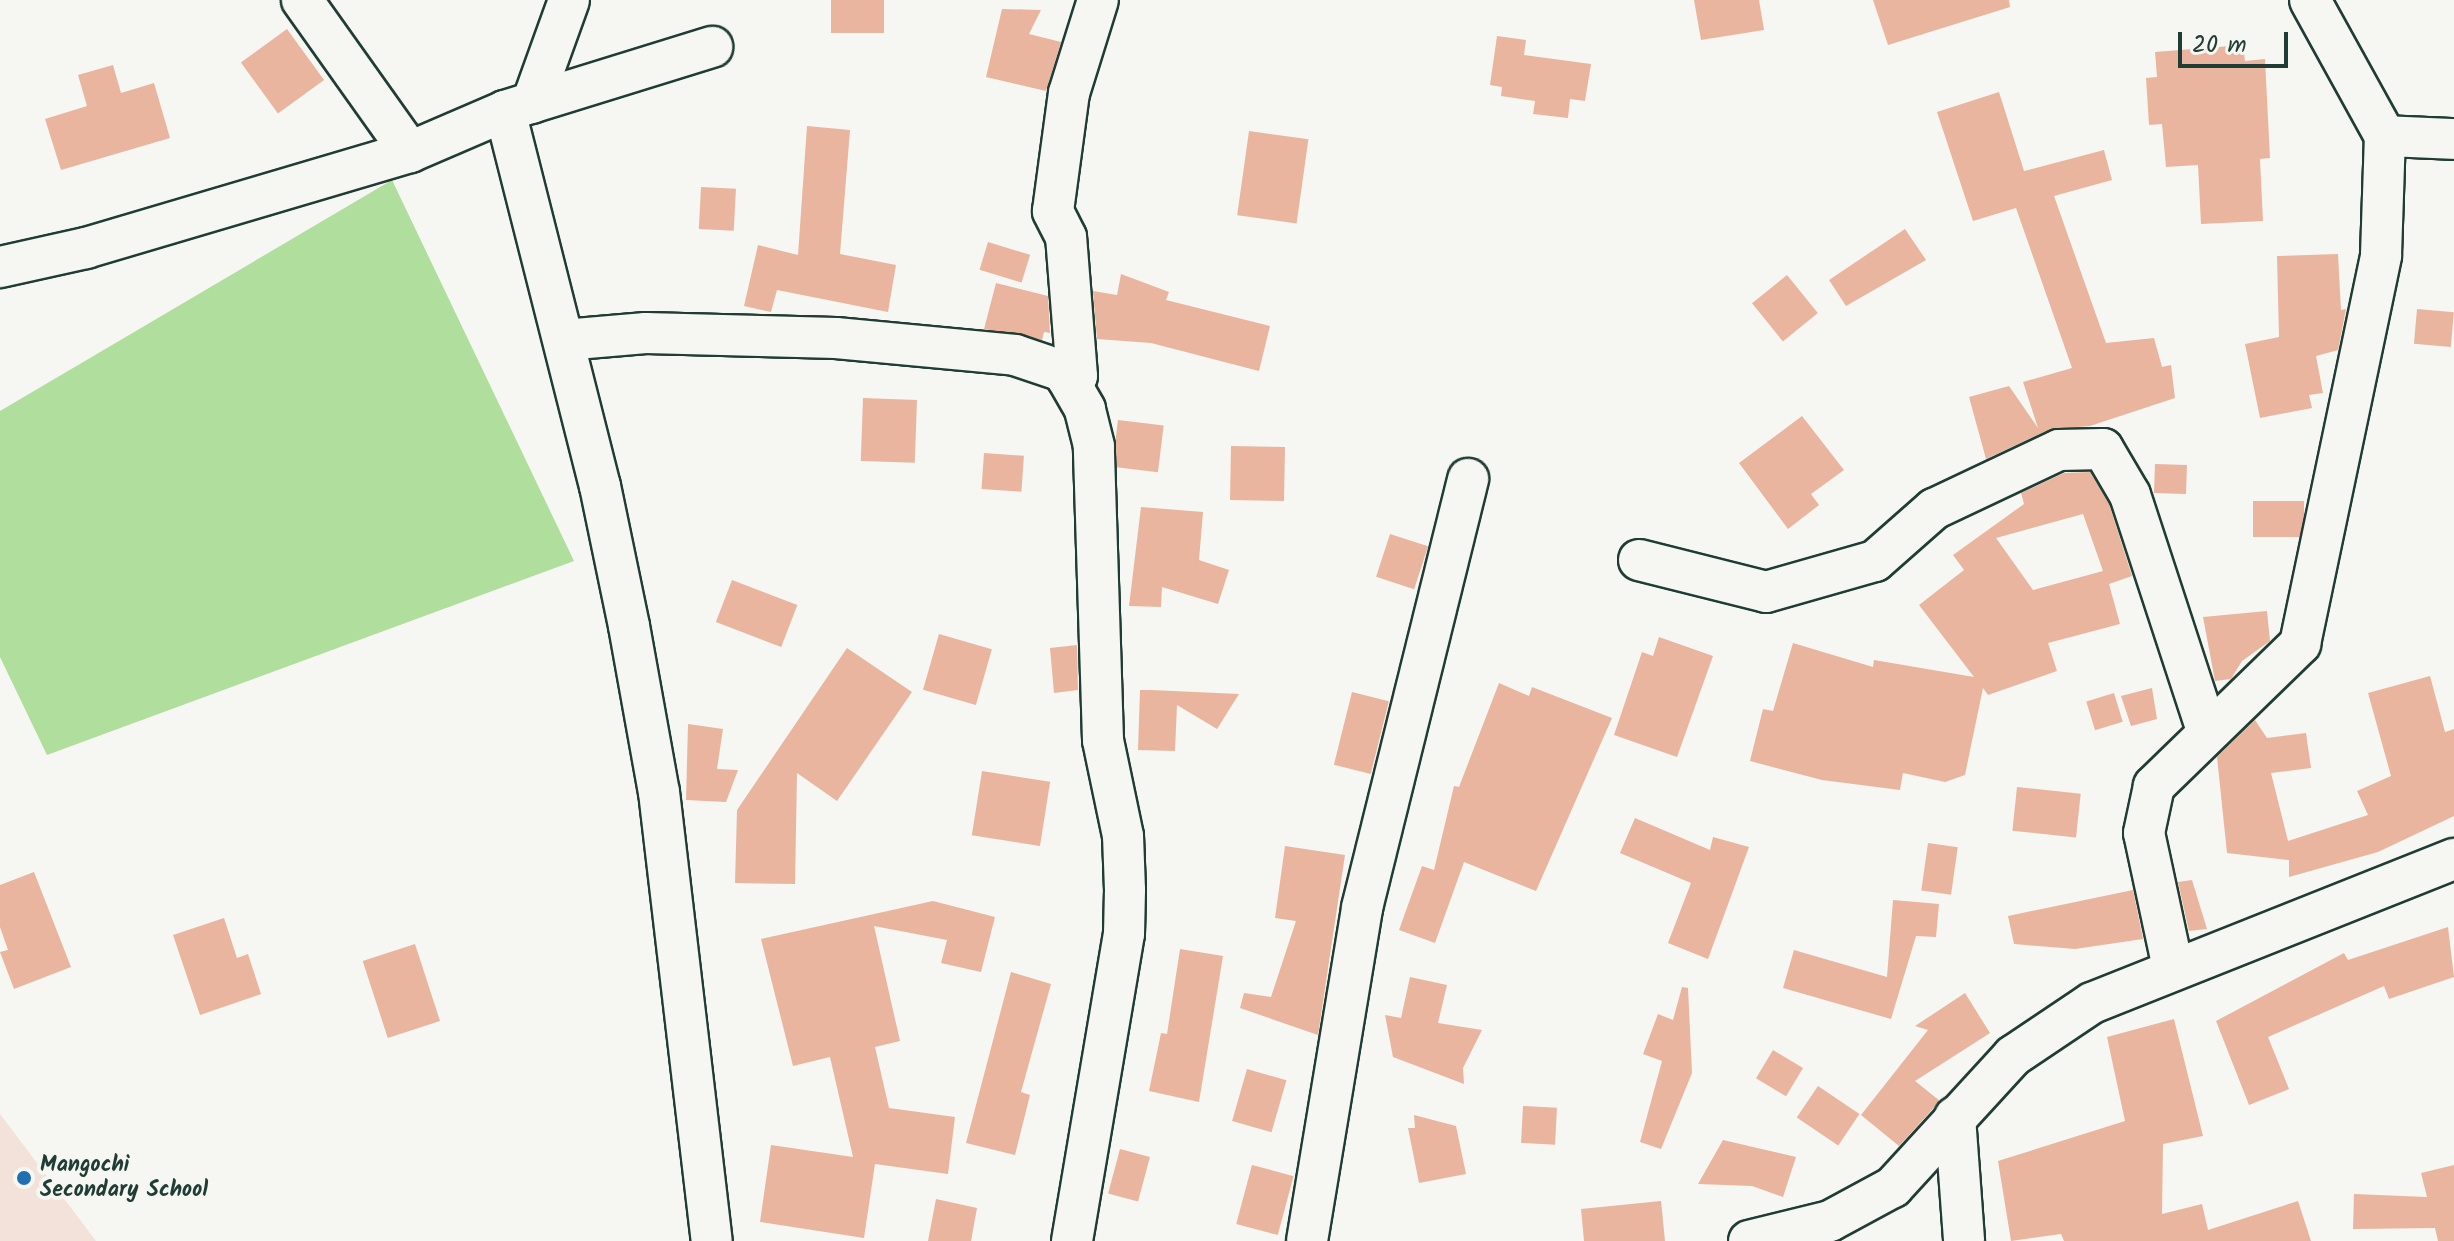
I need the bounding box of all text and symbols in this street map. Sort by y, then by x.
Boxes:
scale bar [2182,16,2292,66]
text: 20 m [2192,26,2247,65]
place label: Mangochi Secondary School [40,1152,208,1204]
marker: Mangochi Secondary School [15,1169,33,1187]

